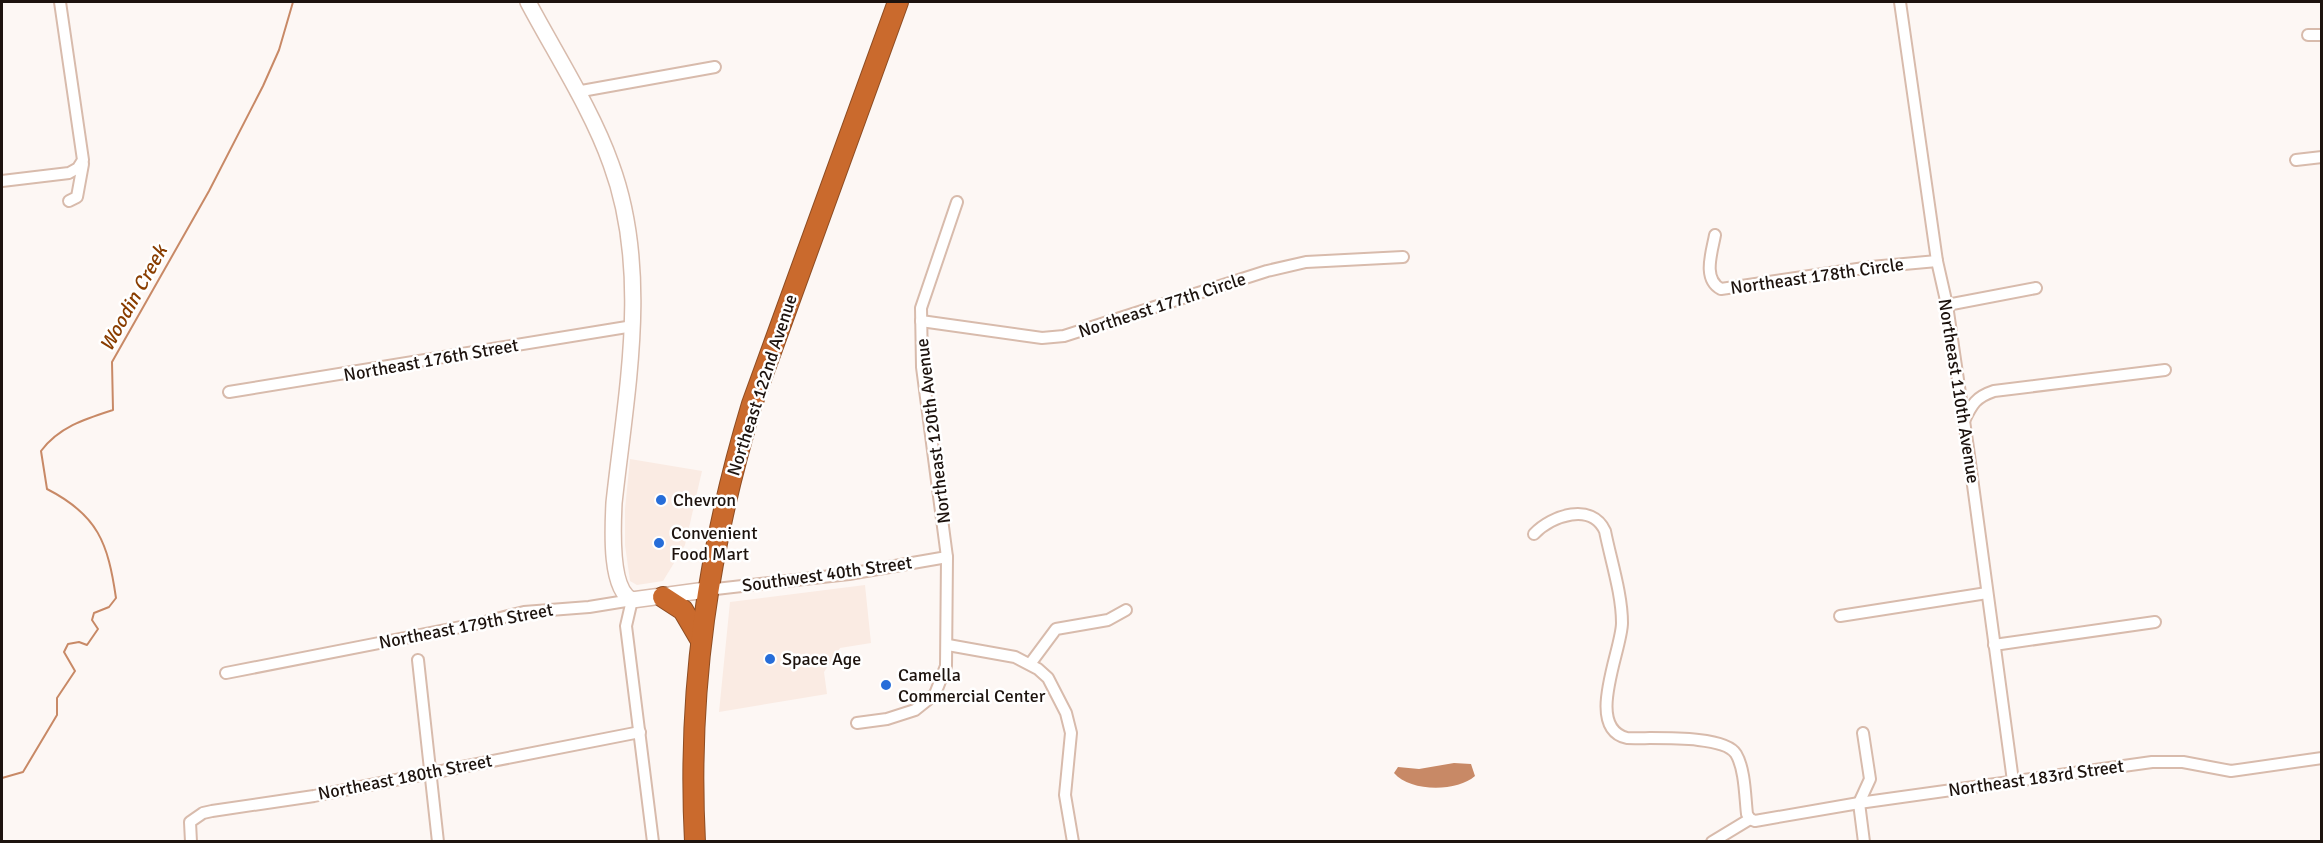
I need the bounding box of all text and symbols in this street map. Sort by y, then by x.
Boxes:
water label: Woodin Creek [94,239,174,356]
street label: Northeast 178th Circle [1729,253,1905,299]
street label: Northeast 177th Circle [1075,268,1249,342]
street label: Northeast 122nd Avenue [722,291,802,479]
street label: Northeast 110th Avenue [1934,297,1984,485]
street label: Northeast 176th Street [342,334,520,386]
street label: Northeast 120th Avenue [911,337,955,525]
place label: Chevron [673,489,736,511]
marker: Chevron [654,493,668,507]
place label: Convenient Food Mart [671,522,757,565]
marker: Convenient Food Mart [652,536,666,550]
street label: Southwest 40th Street [741,551,913,597]
street label: Northeast 179th Street [377,598,555,654]
place label: Space Age [782,648,861,670]
marker: Space Age [763,652,777,666]
place label: Camella Commercial Center [898,664,1046,707]
marker: Camella Commercial Center [879,678,893,692]
street label: Northeast 180th Street [316,749,494,805]
street label: Northeast 183rd Street [1947,755,2125,801]

